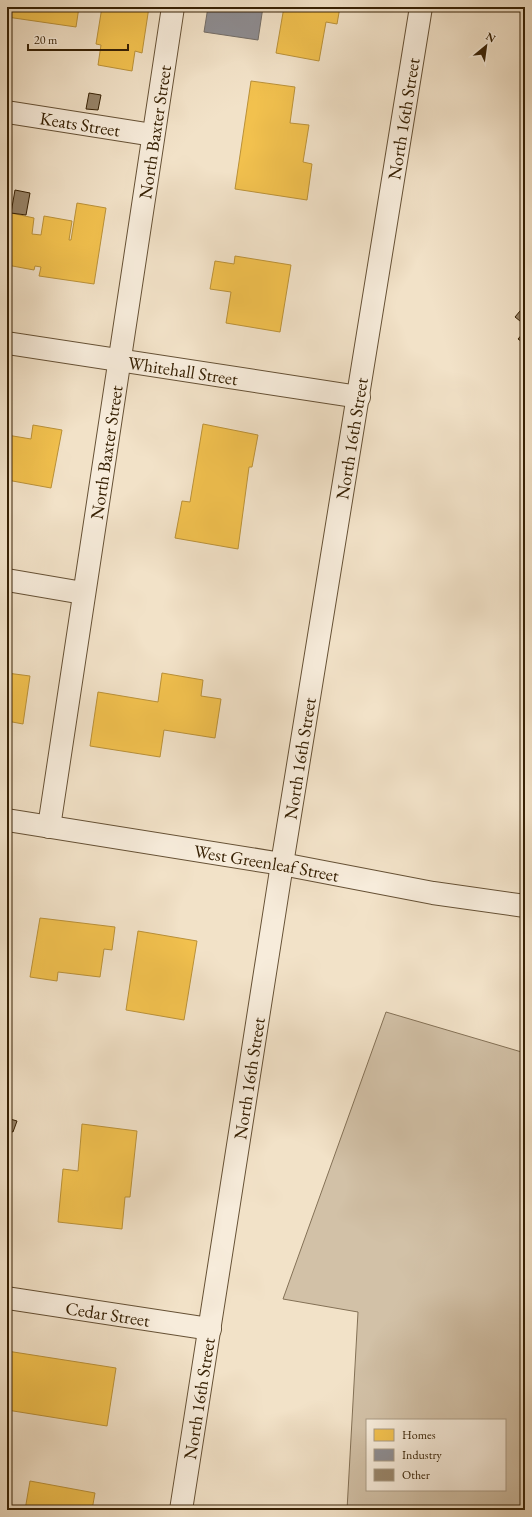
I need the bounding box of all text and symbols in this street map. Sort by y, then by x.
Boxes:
scale bar [28,26,128,52]
north arrow [466,26,506,66]
text: N [484,29,498,46]
text: 20 m [34,32,58,48]
street label: North 16th Street [382,56,424,181]
street label: North Baxter Street [133,63,176,200]
street label: Keats Street [38,106,122,141]
street label: Whitehall Street [126,350,240,390]
street label: North 16th Street [330,375,372,501]
street label: North Baxter Street [84,383,127,521]
street label: North 16th Street [278,695,320,821]
street label: West Greenleaf Street [192,839,341,886]
street label: North 16th Street [228,1015,269,1141]
street label: Cedar Street [64,1296,152,1331]
street label: North 16th Street [178,1335,219,1461]
legend [366,1419,506,1491]
text: Homes [402,1427,436,1443]
text: Industry [402,1447,442,1463]
text: Other [402,1467,430,1483]

